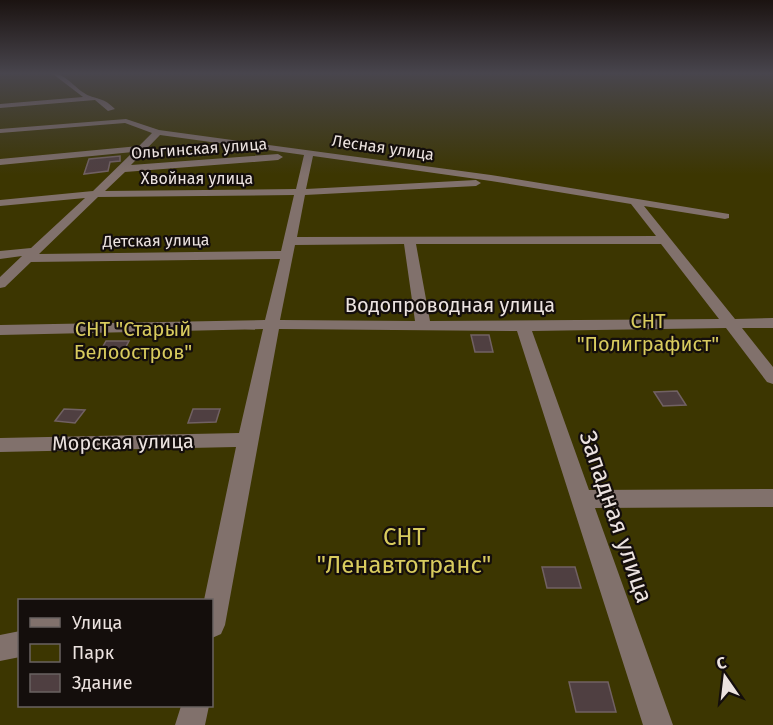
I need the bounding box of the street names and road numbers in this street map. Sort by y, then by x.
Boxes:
street label: Лесная улица [331,131,435,164]
street label: Ольгинская улица [130,134,268,163]
street label: Хвойная улица [141,169,253,188]
street label: Детская улица [101,230,210,251]
street label: Водопроводная улица [345,293,555,317]
street label: Западная улица [573,427,659,607]
street label: Морская улица [52,429,194,455]

